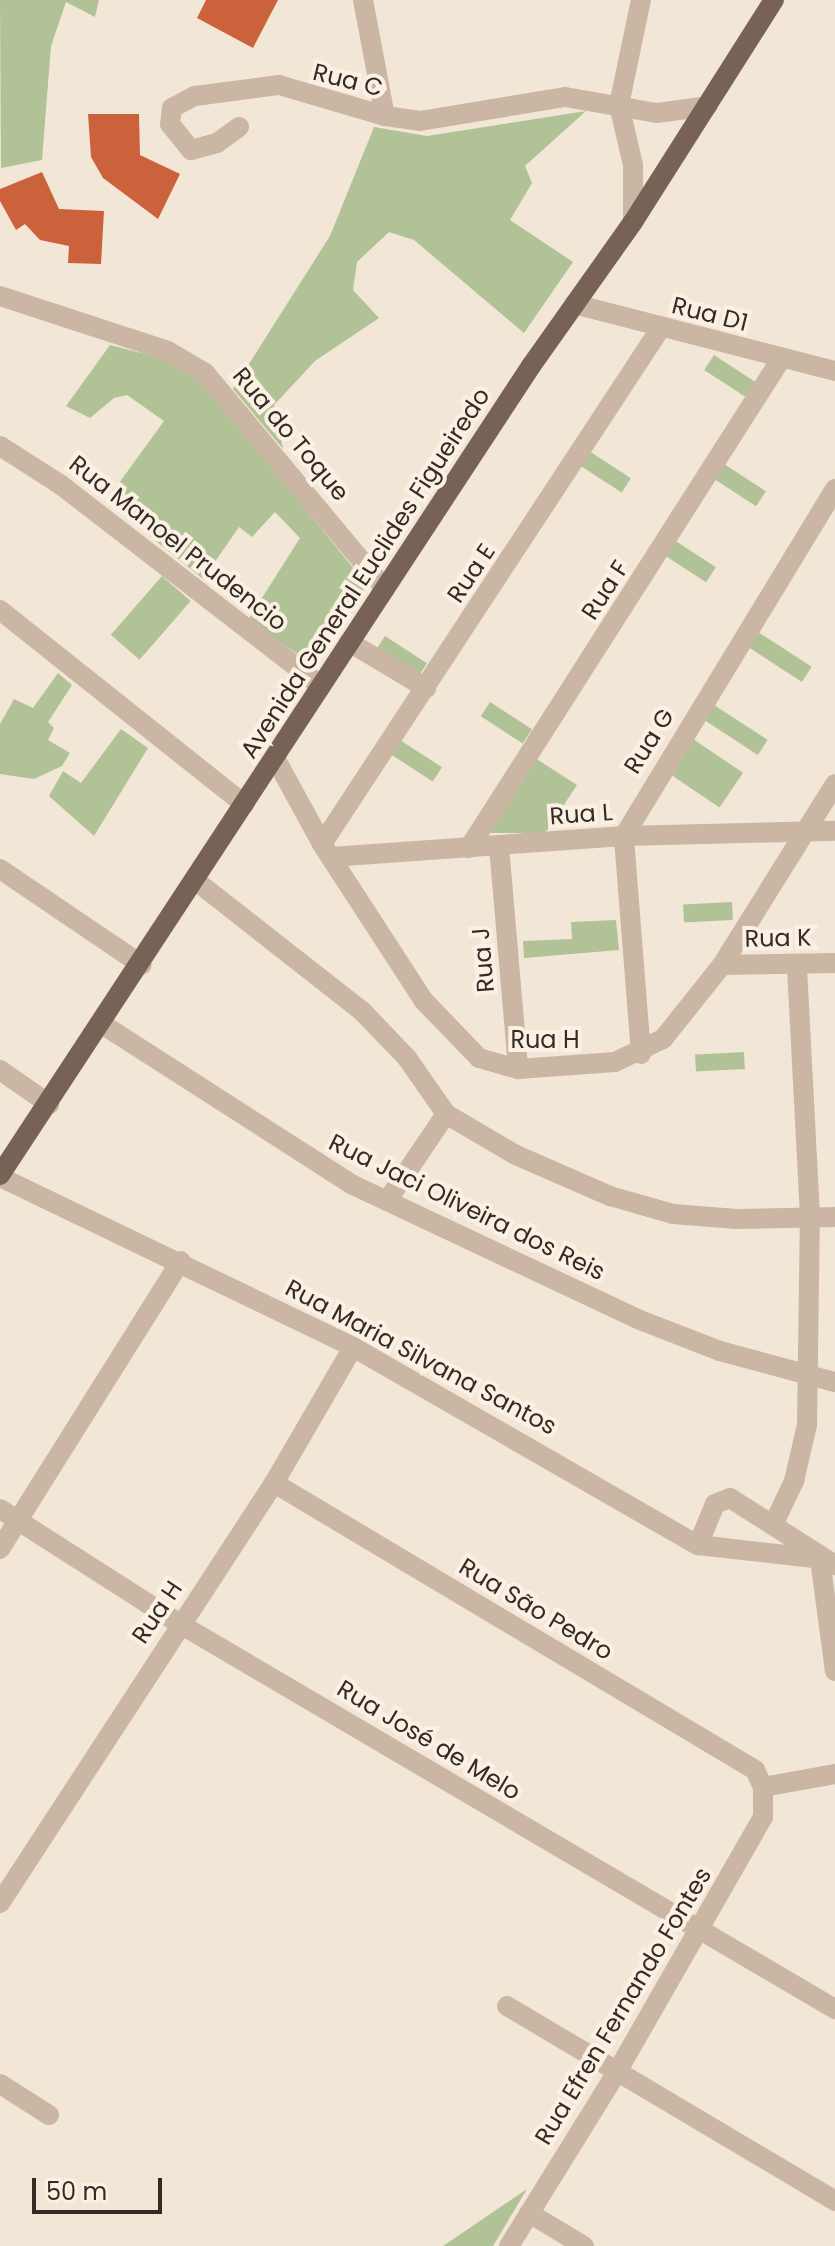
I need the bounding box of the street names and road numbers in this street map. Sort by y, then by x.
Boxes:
street label: Rua C [310,57,386,103]
street label: Rua D1 [669,291,751,337]
street label: Rua do Toque [227,361,355,507]
street label: Avenida General Euclides Figueiredo [234,382,496,764]
street label: Rua Manoel Prudencio [64,449,292,637]
street label: Rua E [441,538,501,608]
street label: Rua F [575,555,635,625]
street label: Rua G [618,703,680,779]
street label: Rua L [549,797,613,831]
street label: Rua K [744,923,812,953]
street label: Rua J [466,926,500,994]
street label: Rua H [510,1026,580,1054]
street label: Rua Jaci Oliveira dos Reis [324,1128,610,1286]
street label: Rua Maria Silvana Santos [281,1273,561,1441]
street label: Rua São Pedro [454,1552,618,1666]
street label: Rua H [126,1575,188,1649]
street label: Rua José de Melo [332,1674,526,1806]
street label: Rua Efren Fernando Fontes [529,1862,717,2150]

